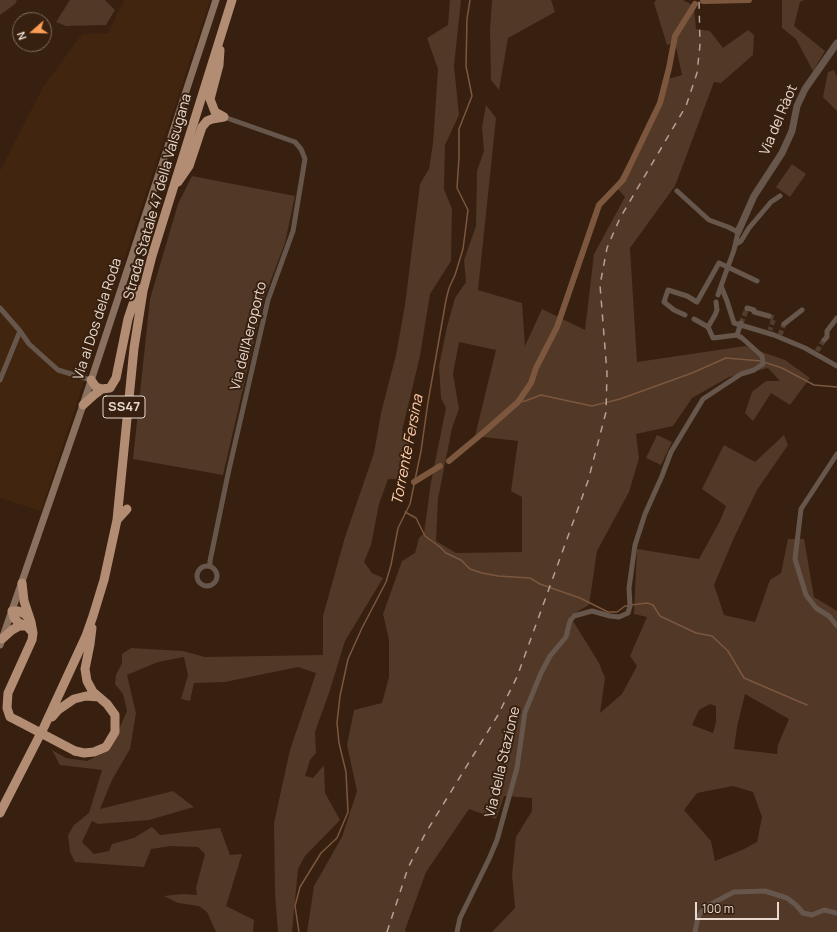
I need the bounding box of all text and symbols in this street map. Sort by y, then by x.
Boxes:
north arrow [12,12,52,52]
text: N [13,30,30,42]
street label: Via del Ràot [757,82,801,158]
street label: Strada Statale 47 della Valsugana [120,92,196,302]
street label: Via al Dos dela Roda [70,256,126,382]
street label: Via dell'Aeroporto [227,280,271,392]
water label: Torrente Fersina [388,393,428,507]
road number: SS47 [103,396,145,418]
street label: Via della Stazione [482,705,524,819]
scale bar [697,894,781,920]
text: 100 m [702,900,734,917]

